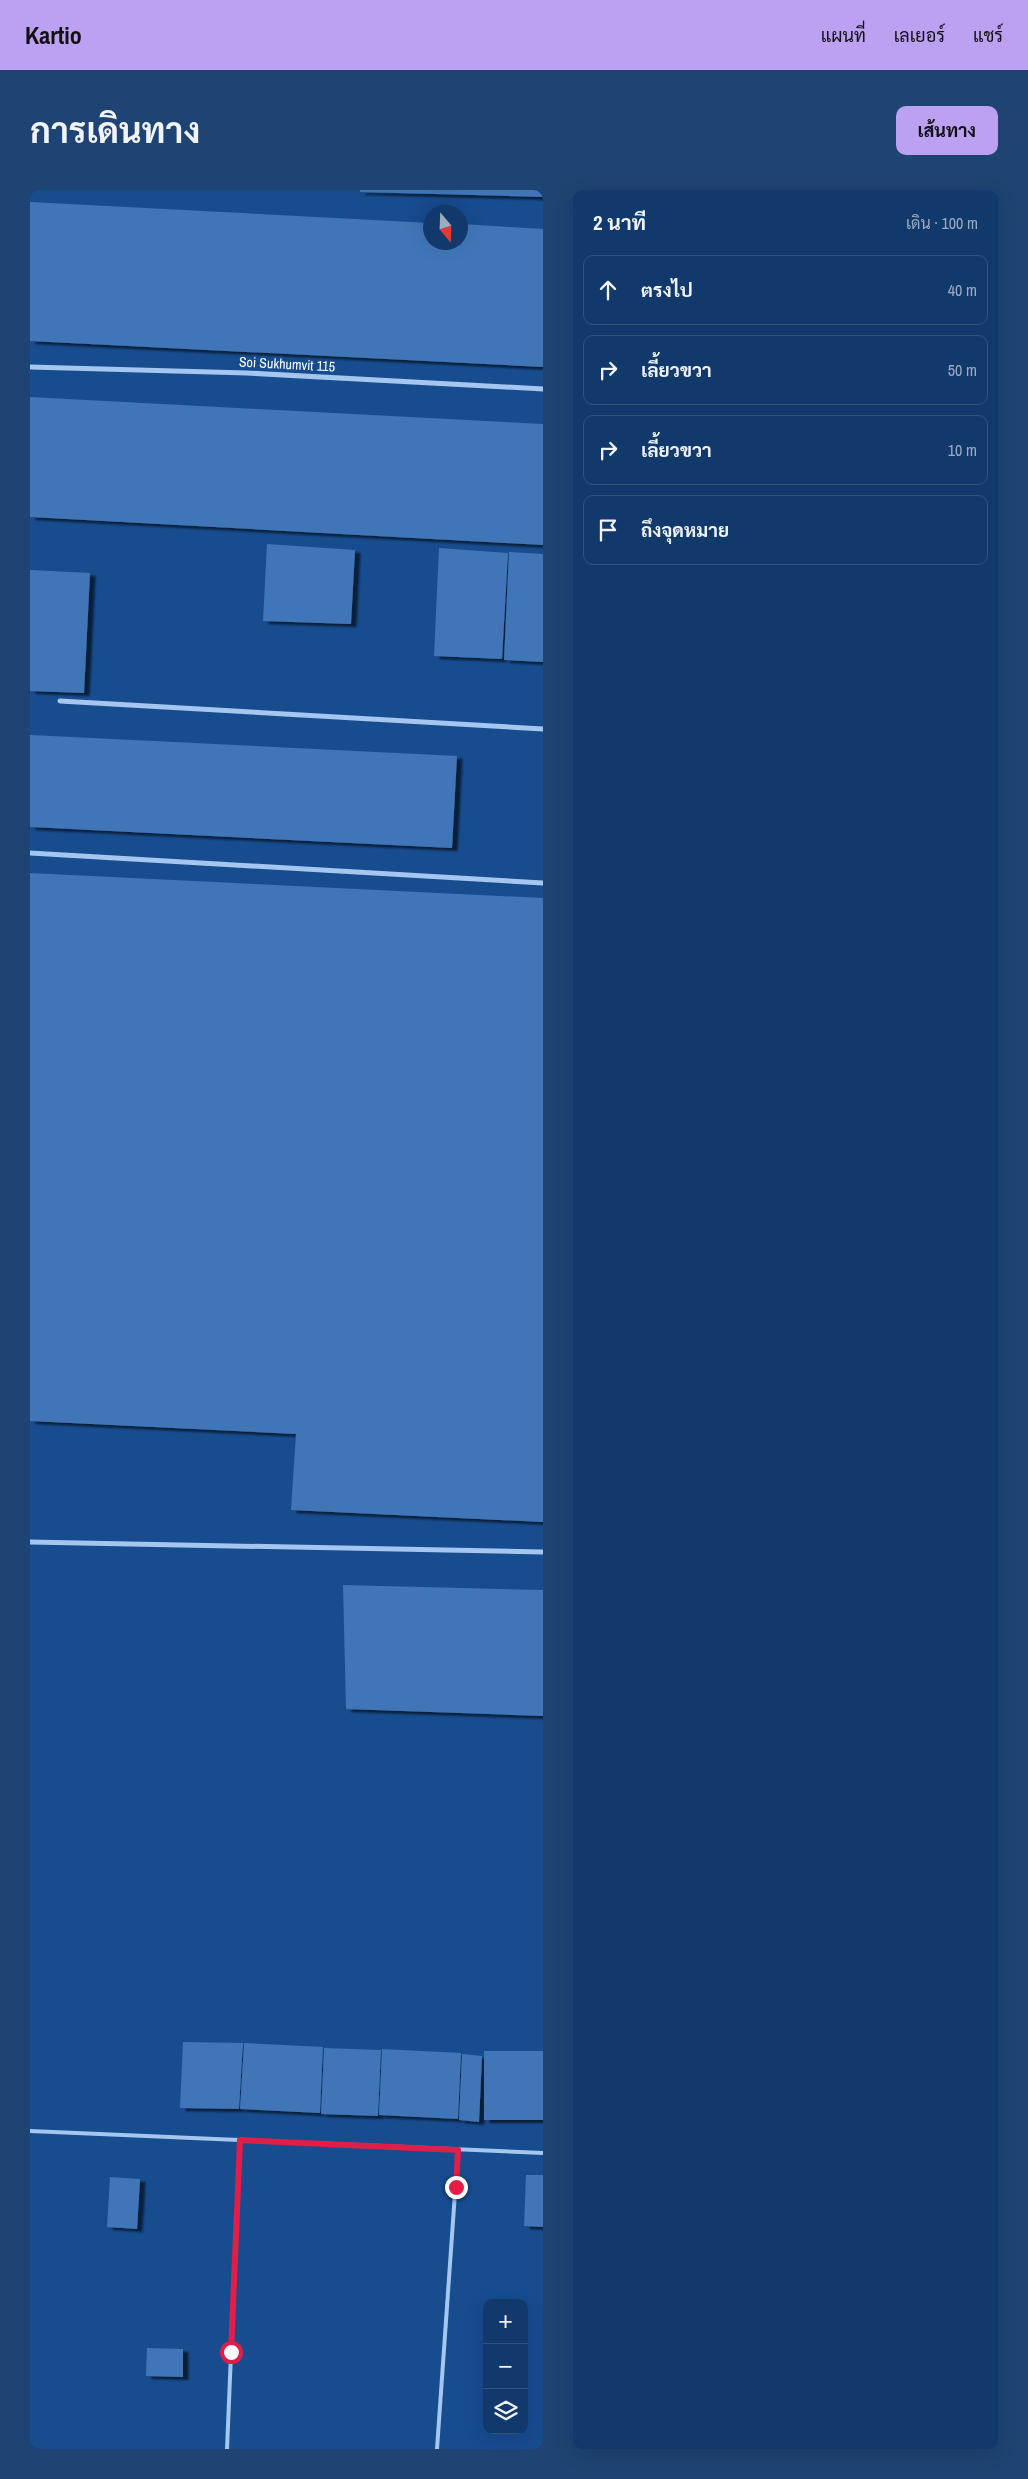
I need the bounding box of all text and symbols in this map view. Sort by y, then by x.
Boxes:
text: Kartio [25,19,82,51]
text: แผนที่ [821,23,866,48]
text: เลเยอร์ [894,23,945,48]
text: แชร์ [973,23,1003,48]
button: เส้นทาง [896,106,998,155]
text: การเดินทาง [30,107,200,154]
north arrow [423,205,468,250]
text: 2 นาที [593,208,646,237]
text: เดิน · 100 m [906,212,978,234]
icon: ahead [594,276,622,304]
text: ตรงไป [641,277,693,303]
text: 40 m [948,279,977,301]
street label: Soi Sukhumvit 115 [239,352,335,376]
icon: right [594,356,622,384]
text: เลี้ยวขวา [641,357,712,383]
text: 50 m [948,359,977,381]
icon: right [594,436,622,464]
text: เลี้ยวขวา [641,437,712,463]
text: 10 m [948,439,977,461]
icon: arrive [594,516,622,544]
text: ถึงจุดหมาย [641,517,729,543]
route end [445,2176,468,2199]
map controls [483,2299,528,2434]
button: + [483,2299,528,2344]
route start [220,2341,243,2364]
button: − [483,2344,528,2389]
button: layers [483,2389,528,2434]

